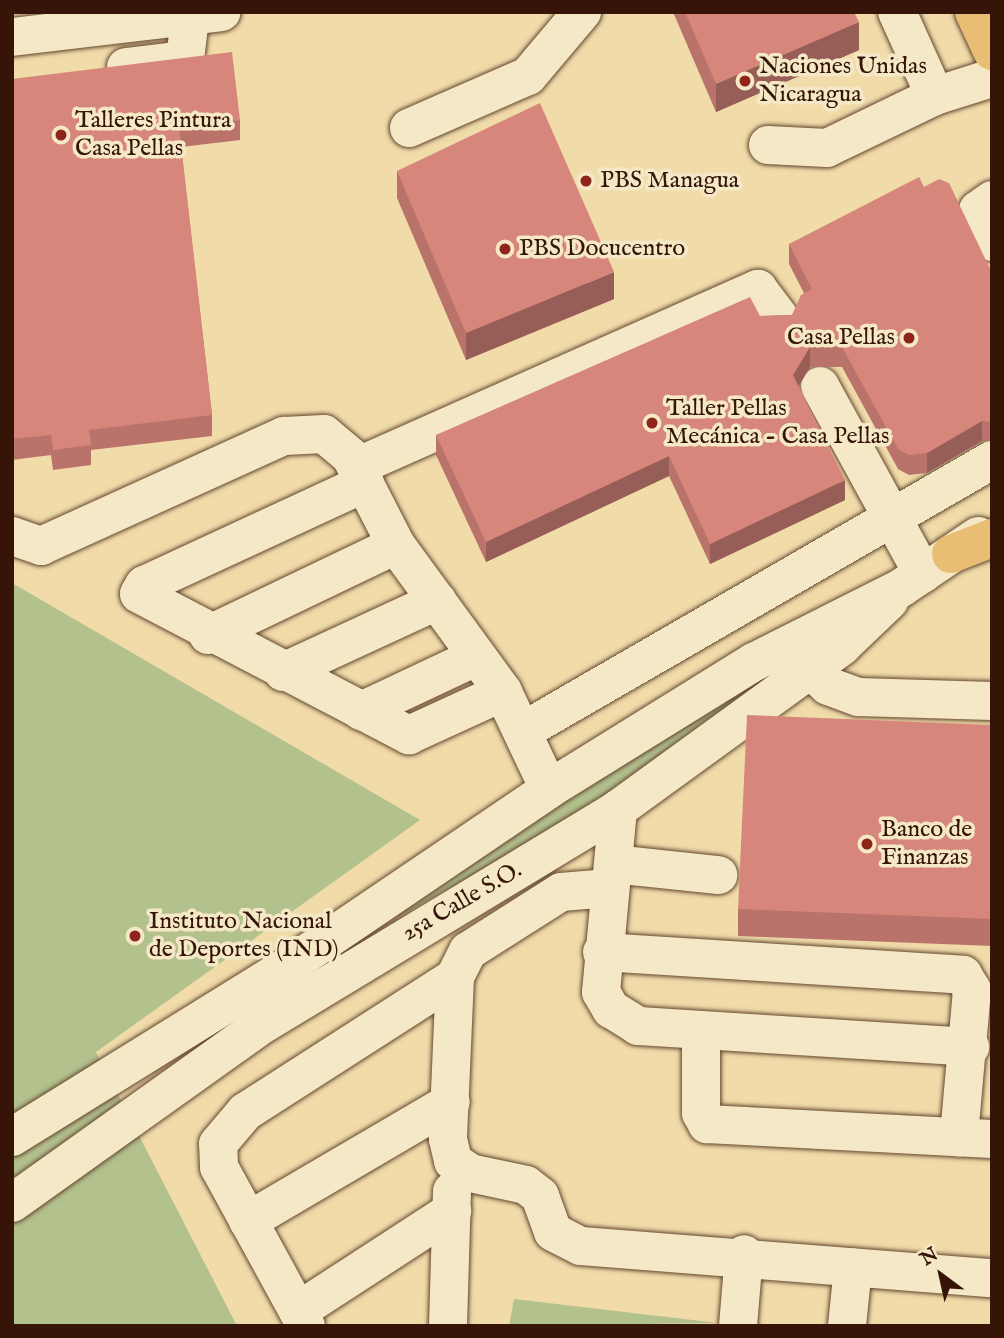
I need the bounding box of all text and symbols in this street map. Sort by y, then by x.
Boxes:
place label: Naciones Unidas Nicaragua [759,53,927,109]
marker: Naciones Unidas Nicaragua [737,73,753,89]
place label: Talleres Pintura Casa Pellas [75,107,231,163]
marker: Talleres Pintura Casa Pellas [53,127,69,143]
place label: PBS Managua [600,167,739,195]
marker: PBS Managua [578,173,594,189]
place label: PBS Docucentro [519,235,685,263]
marker: PBS Docucentro [497,241,513,257]
place label: Casa Pellas [787,324,895,352]
marker: Casa Pellas [901,330,917,346]
place label: Taller Pellas Mecánica - Casa Pellas [666,395,890,451]
marker: Taller Pellas Mecánica - Casa Pellas [644,415,660,431]
place label: Banco de Finanzas [881,816,972,872]
marker: Banco de Finanzas [859,836,875,852]
street label: 25a Calle S.O. [397,856,527,948]
place label: Instituto Nacional de Deportes (IND) [149,908,339,964]
marker: Instituto Nacional de Deportes (IND) [127,928,143,944]
north arrow [906,1240,976,1310]
text: N [916,1243,943,1272]

